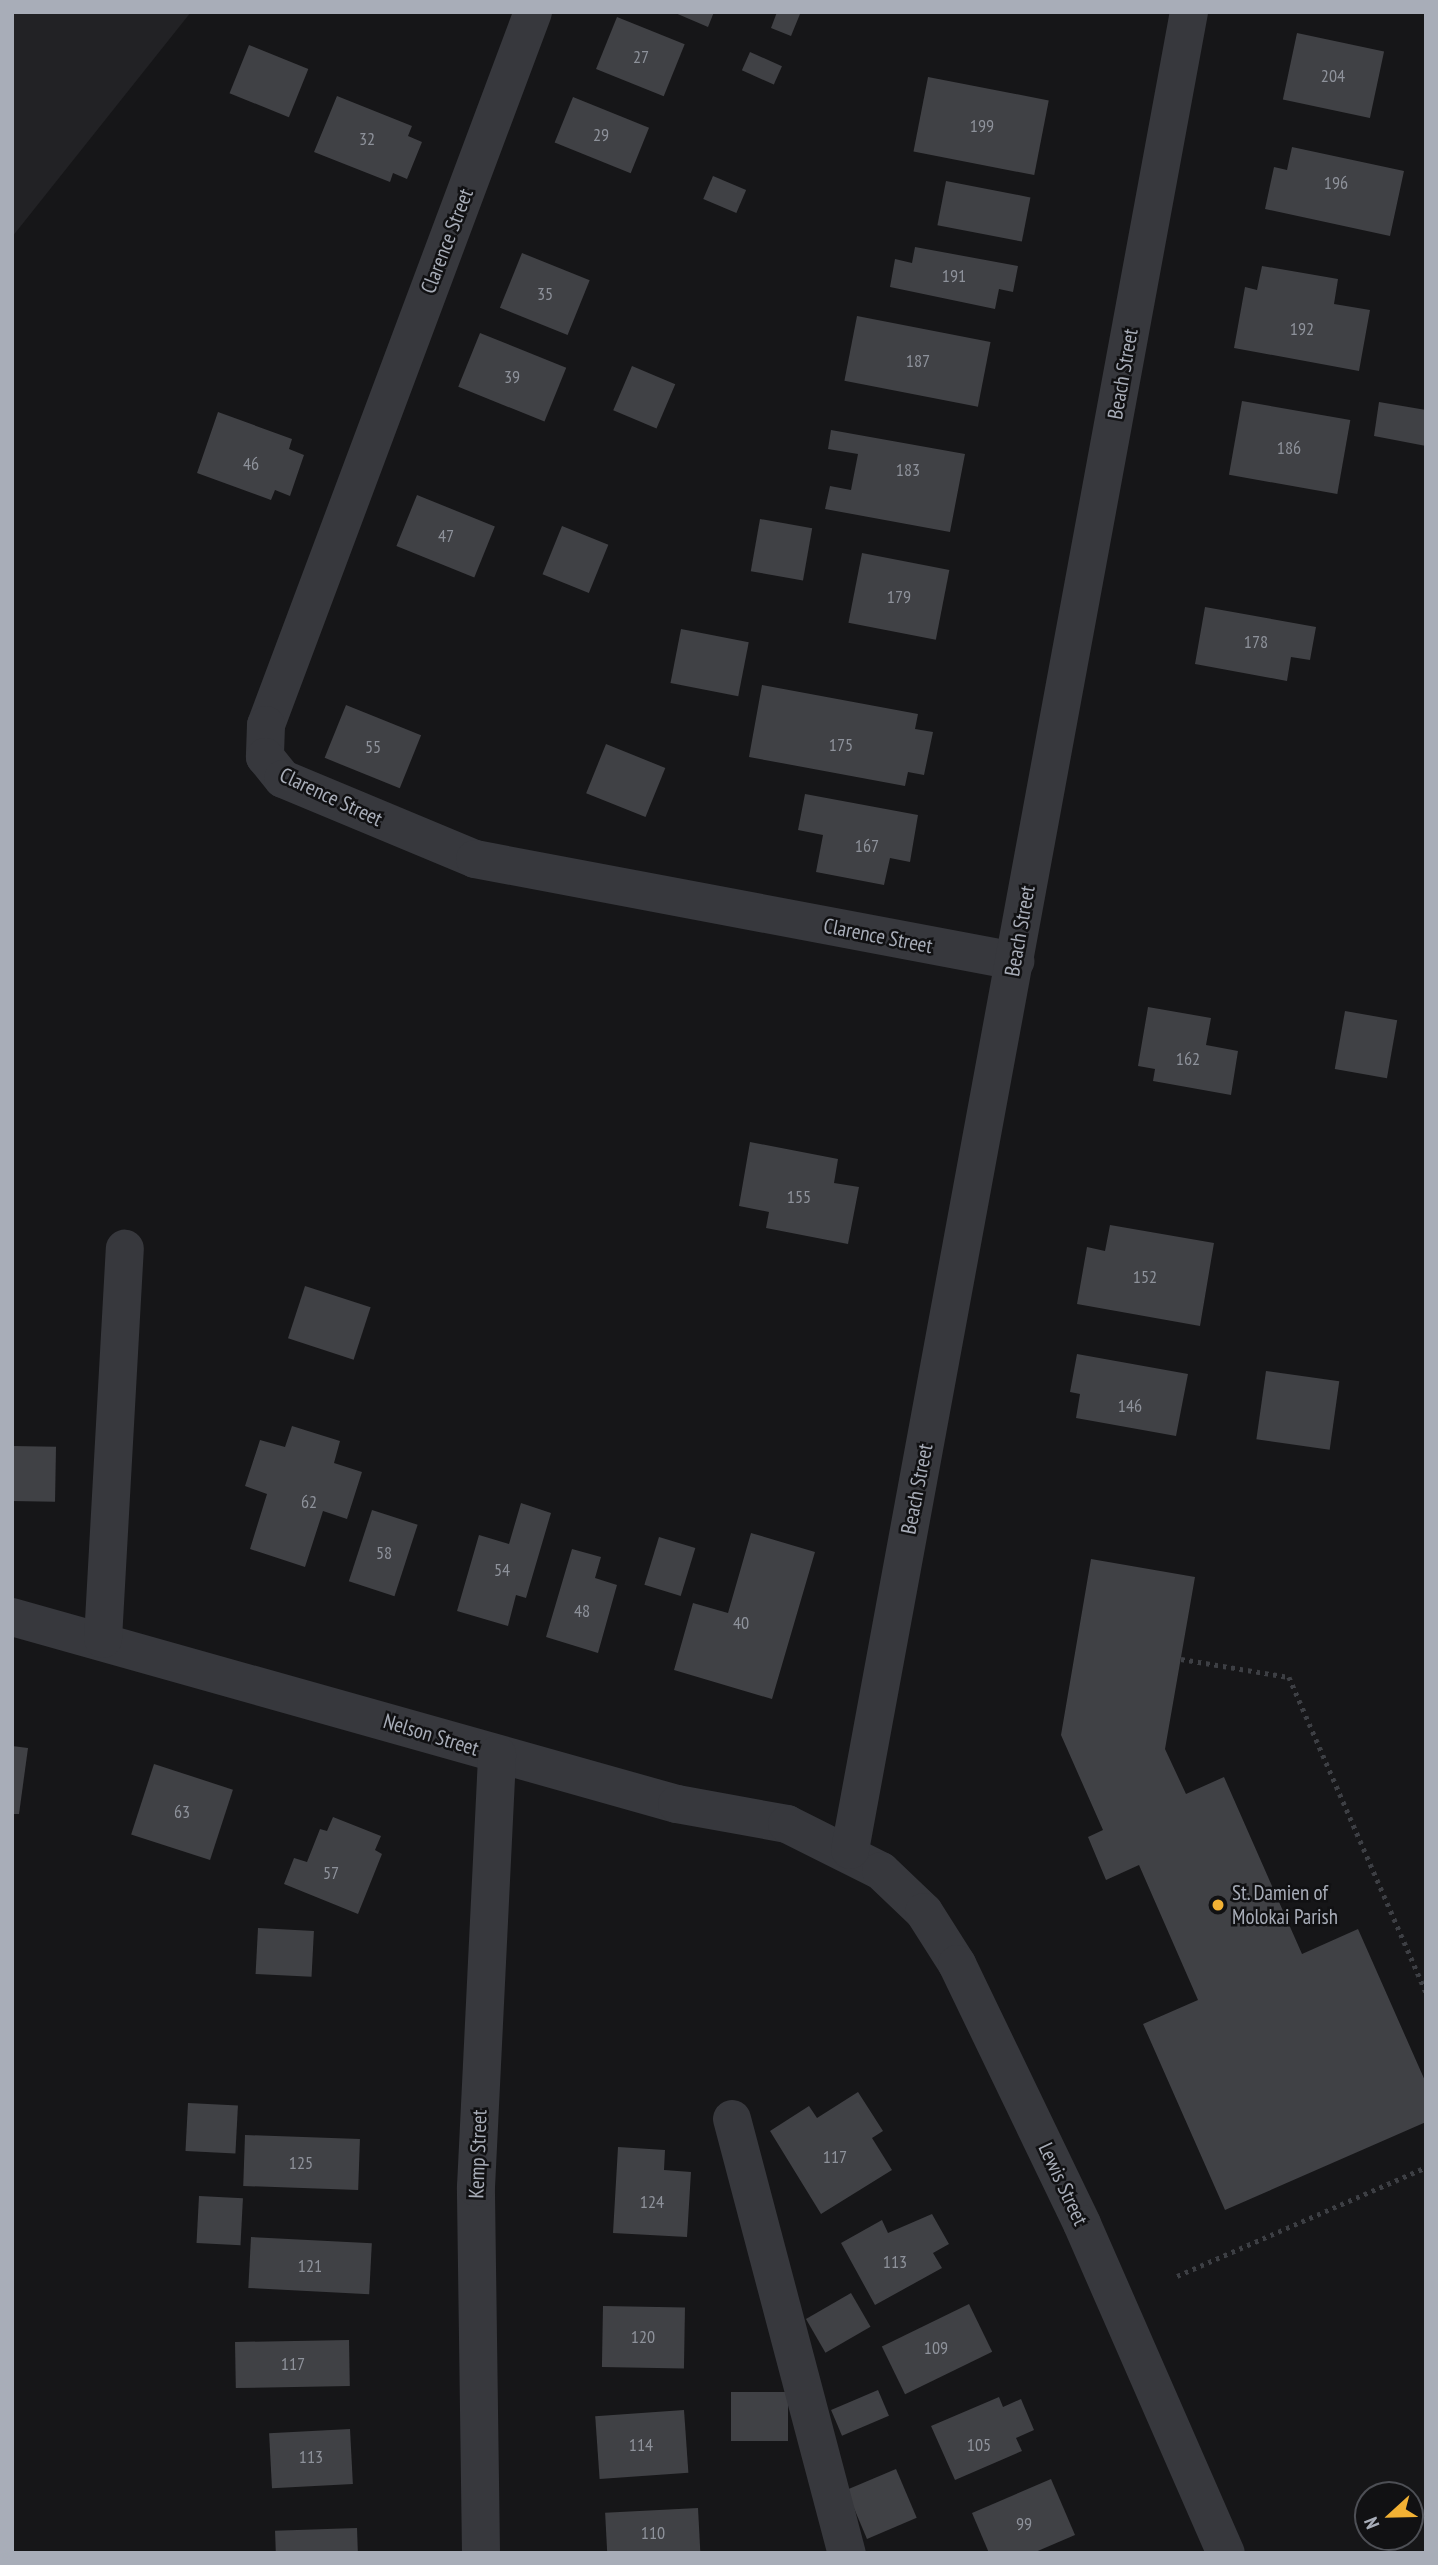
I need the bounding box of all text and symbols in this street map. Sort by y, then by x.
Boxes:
house number: 27 [633,46,649,68]
house number: 204 [1321,65,1345,87]
house number: 199 [970,115,994,137]
house number: 29 [593,124,609,146]
house number: 32 [359,128,375,150]
house number: 196 [1324,172,1348,194]
street label: Clarence Street [415,185,479,297]
house number: 191 [942,265,966,287]
house number: 35 [537,283,553,305]
house number: 192 [1290,318,1314,340]
street label: Beach Street [1103,327,1143,421]
house number: 187 [906,350,930,372]
house number: 39 [504,366,520,388]
house number: 186 [1277,437,1301,459]
house number: 46 [243,453,259,475]
house number: 183 [896,459,920,481]
house number: 47 [438,525,454,547]
house number: 179 [887,586,911,608]
house number: 178 [1244,631,1268,653]
house number: 175 [829,734,853,756]
house number: 55 [365,736,381,758]
street label: Clarence Street [276,762,386,832]
house number: 167 [855,835,879,857]
street label: Beach Street [1000,884,1040,978]
street label: Clarence Street [821,913,935,959]
house number: 162 [1176,1048,1200,1070]
house number: 155 [787,1186,811,1208]
house number: 152 [1133,1266,1157,1288]
house number: 146 [1118,1395,1142,1417]
street label: Beach Street [896,1442,938,1536]
house number: 62 [301,1491,317,1513]
house number: 58 [376,1542,392,1564]
house number: 54 [494,1559,510,1581]
house number: 48 [574,1600,590,1622]
house number: 40 [733,1612,749,1634]
street label: Nelson Street [380,1709,482,1761]
house number: 63 [174,1801,190,1823]
house number: 57 [323,1862,339,1884]
place label: St. Damien of Molokai Parish [1232,1880,1338,1930]
marker: St. Damien of Molokai Parish [1210,1897,1226,1913]
street label: Kemp Street [464,2109,492,2199]
street label: Lewis Street [1033,2139,1093,2229]
house number: 117 [823,2146,847,2168]
house number: 125 [289,2152,313,2174]
house number: 124 [640,2191,664,2213]
house number: 113 [883,2251,907,2273]
house number: 121 [298,2255,322,2277]
house number: 120 [631,2326,655,2348]
house number: 109 [924,2337,948,2359]
house number: 117 [281,2353,305,2375]
house number: 114 [629,2434,653,2456]
house number: 105 [967,2434,991,2456]
house number: 113 [299,2446,323,2468]
north arrow [1354,2481,1424,2551]
house number: 99 [1016,2513,1032,2535]
text: N [1358,2514,1384,2532]
house number: 110 [641,2522,665,2544]

